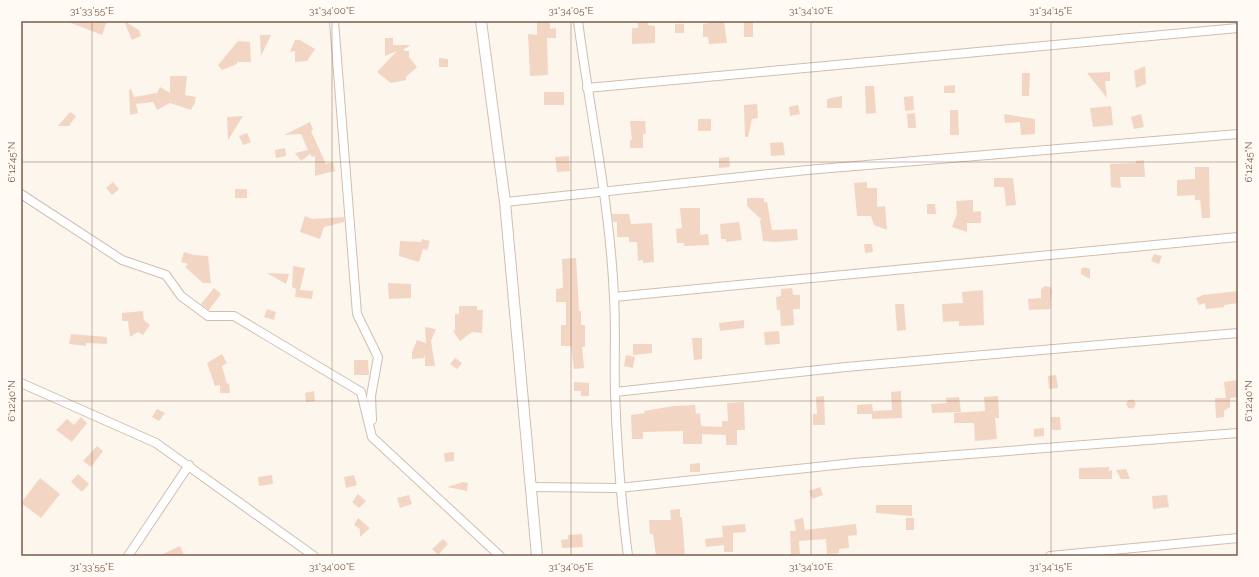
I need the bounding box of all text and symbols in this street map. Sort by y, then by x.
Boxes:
text: 31°33'55"E [70,5,114,16]
text: 31°34'00"E [309,5,355,16]
text: 31°34'05"E [548,5,594,16]
text: 31°34'10"E [789,5,833,16]
text: 31°34'15"E [1029,5,1073,16]
text: 6°12'45"N [6,142,17,182]
text: 6°12'45"N [1243,142,1254,182]
text: 6°12'40"N [6,380,17,422]
text: 6°12'40"N [1243,380,1254,422]
text: 31°33'55"E [70,561,114,572]
text: 31°34'00"E [309,561,355,572]
text: 31°34'05"E [548,561,594,572]
text: 31°34'10"E [789,561,833,572]
text: 31°34'15"E [1029,561,1073,572]

